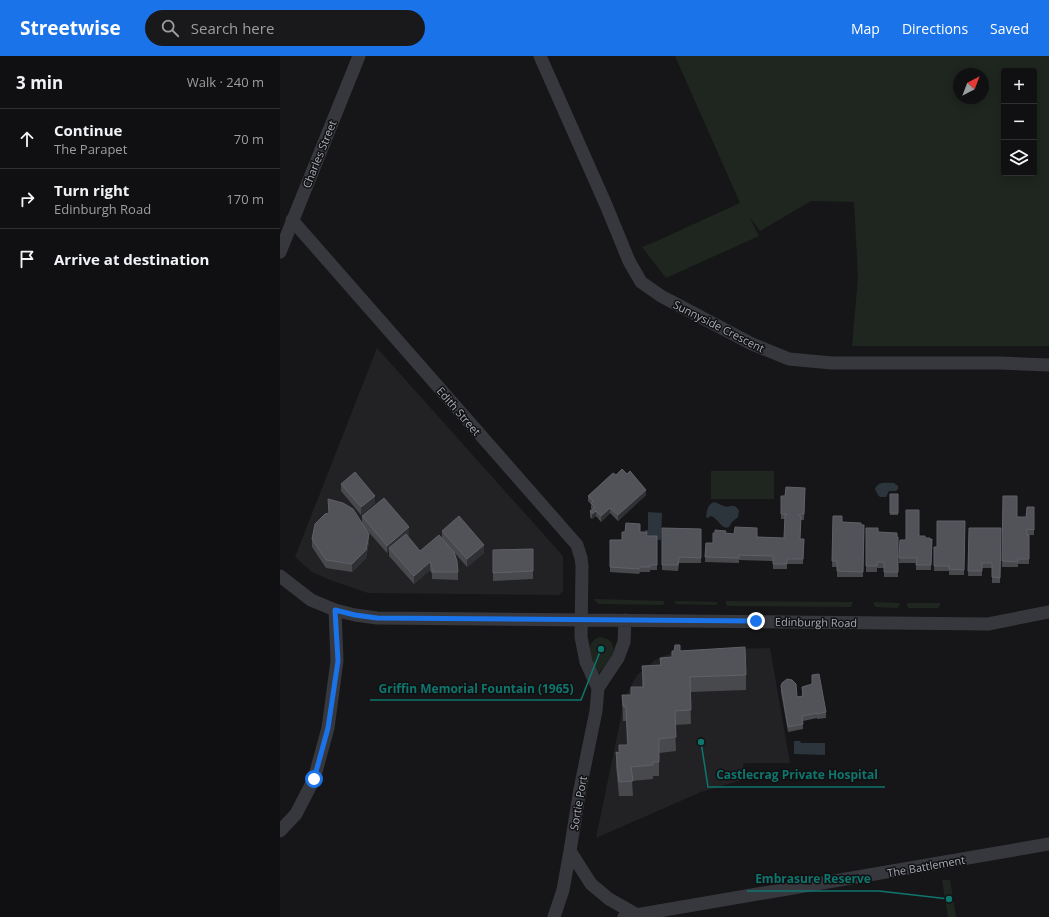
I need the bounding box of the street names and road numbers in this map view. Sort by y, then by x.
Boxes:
street label: Charles Street [299,118,339,190]
street label: Sunnyside Crescent [671,296,767,356]
street label: Edith Street [434,383,484,439]
street label: Edinburgh Road [775,614,857,630]
street label: Sortie Port [566,775,590,831]
street label: The Battlement [886,852,966,880]

